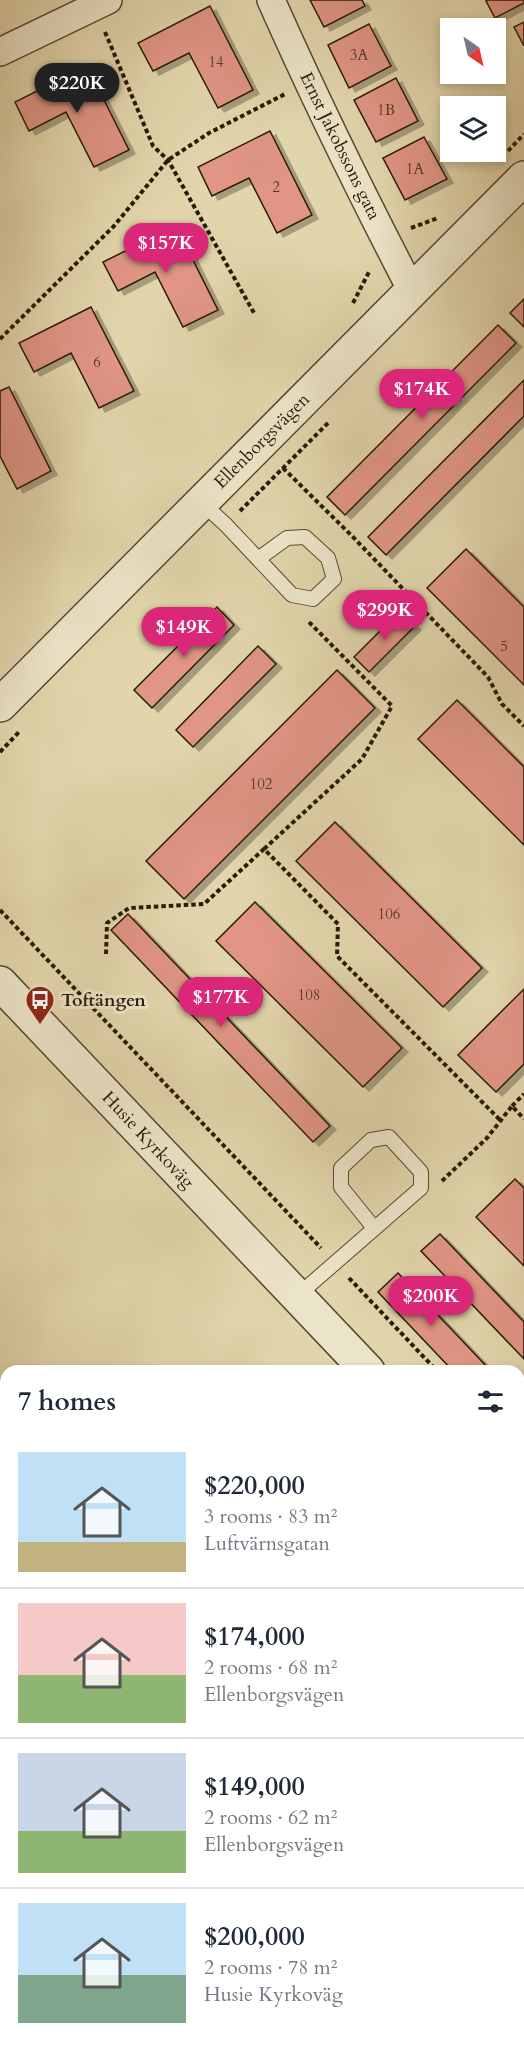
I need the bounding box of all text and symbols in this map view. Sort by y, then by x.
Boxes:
north arrow [440,18,506,84]
map controls [440,18,506,162]
house number: 3A [350,45,369,65]
house number: 14 [208,52,224,72]
pin: $220K [35,63,119,114]
street label: Ernst Jakobssons gata [293,68,387,224]
text: $220K [48,69,106,96]
button: layers [440,96,506,162]
house number: 1B [377,100,395,120]
house number: 1A [406,159,425,179]
house number: 2 [272,177,280,197]
pin: $157K [124,223,208,274]
text: $157K [137,229,195,256]
house number: 6 [93,352,101,372]
pin: $174K [380,369,464,420]
text: $174K [393,375,451,402]
street label: Ellenborgsvägen [209,387,316,494]
pin: $299K [343,590,427,641]
text: $299K [356,596,414,623]
pin: $149K [142,607,226,658]
text: $149K [155,613,213,640]
house number: 5 [500,636,508,656]
house number: 102 [249,774,273,794]
house number: 106 [377,904,401,924]
pin: $177K [179,977,263,1028]
text: $177K [192,983,250,1010]
bus stop icon: Toftängen [24,984,56,1026]
house number: 108 [297,985,321,1005]
place label: Toftängen [61,988,146,1013]
street label: Husie Kyrkoväg [96,1086,200,1195]
pin: $200K [389,1276,473,1327]
text: $200K [402,1282,460,1309]
text: 7 homes [18,1384,116,1419]
icon: filters [474,1385,507,1418]
text: $220,000 [204,1468,305,1503]
icon: home [66,1476,138,1548]
text: 3 rooms · 83 m² [204,1503,337,1530]
text: Luftvärnsgatan [204,1530,330,1557]
text: $174,000 [204,1619,305,1654]
icon: home [66,1627,138,1699]
text: 2 rooms · 68 m² [204,1654,337,1681]
text: Ellenborgsvägen [204,1681,344,1708]
text: $149,000 [204,1769,305,1804]
icon: home [66,1777,138,1849]
text: 2 rooms · 62 m² [204,1804,337,1831]
text: Ellenborgsvägen [204,1831,344,1858]
text: $200,000 [204,1919,305,1954]
icon: home [66,1927,138,1999]
text: 2 rooms · 78 m² [204,1954,337,1981]
text: Husie Kyrkoväg [204,1981,343,2008]

